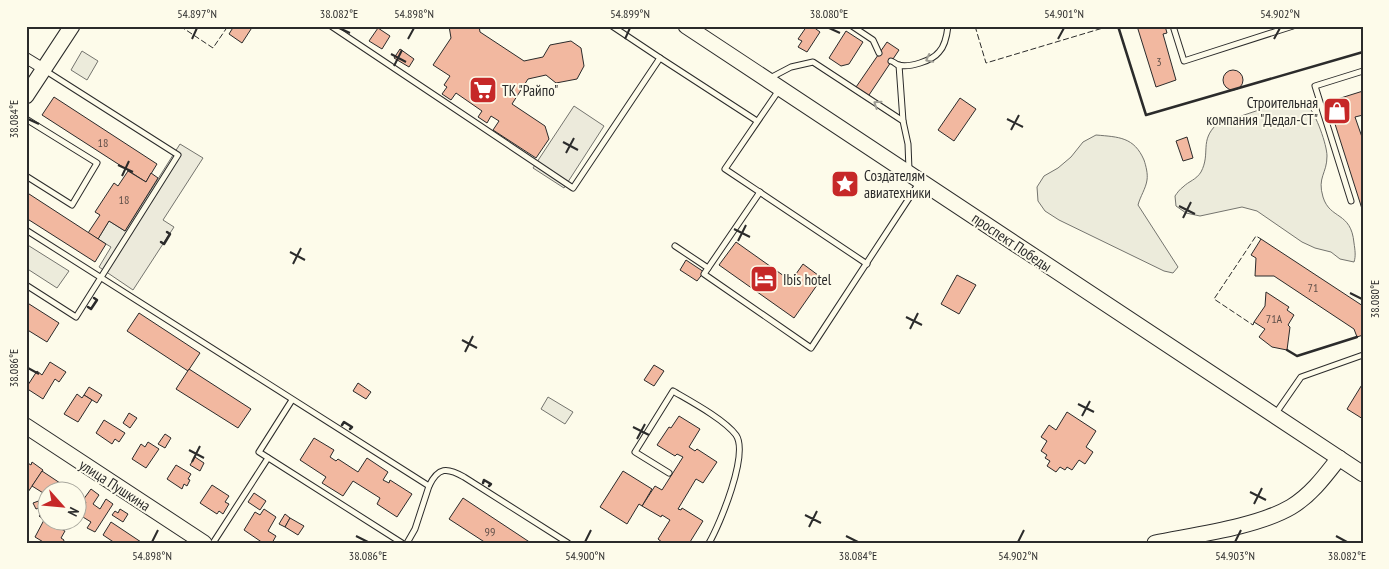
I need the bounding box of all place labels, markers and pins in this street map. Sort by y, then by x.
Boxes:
supermarket icon: ТК "Райпо" [468,75,498,105]
place label: ТК "Райпо" [502,81,558,100]
place label: Строительная компания "Дедал-СТ" [1206,93,1318,129]
shop icon: Строительная компания "Дедал-СТ" [1322,96,1352,126]
place label: Создателям авиатехники [864,166,931,202]
place icon: Создателям авиатехники [830,169,860,199]
hotel icon: Ibis hotel [749,264,779,294]
place label: Ibis hotel [783,270,832,289]

